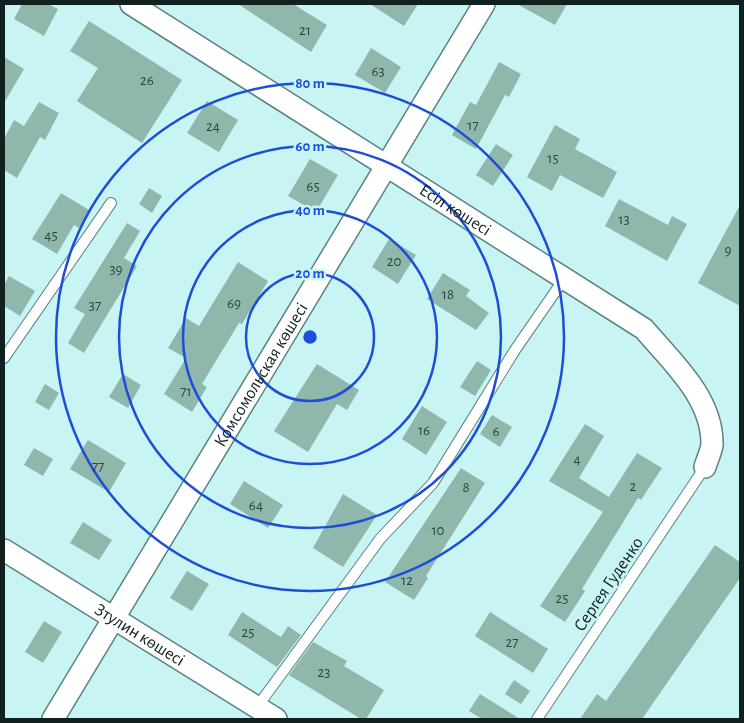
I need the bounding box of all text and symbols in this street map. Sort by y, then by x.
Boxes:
house number: 21 [299,23,311,38]
house number: 63 [371,64,385,79]
house number: 26 [140,73,154,88]
text: 80 m [295,76,325,91]
house number: 17 [467,118,479,133]
house number: 24 [206,119,220,134]
text: 60 m [295,139,325,154]
house number: 15 [547,151,559,166]
house number: 65 [306,179,320,194]
street label: Есіл көшесі [416,181,494,240]
text: 40 m [295,203,325,218]
house number: 13 [618,212,630,227]
house number: 45 [44,228,58,243]
house number: 9 [724,243,732,258]
house number: 20 [387,254,401,269]
house number: 39 [109,262,123,277]
text: 20 m [295,266,325,281]
house number: 18 [442,287,454,302]
house number: 69 [227,296,241,311]
house number: 37 [89,298,101,313]
street label: Комсомольская көшесі [211,300,312,450]
centre of rings [301,328,319,346]
house number: 71 [180,384,192,399]
house number: 16 [418,423,430,438]
house number: 6 [492,424,500,439]
house number: 4 [573,452,581,467]
house number: 77 [92,459,104,474]
house number: 2 [630,479,637,494]
house number: 8 [462,480,470,495]
house number: 64 [249,498,263,513]
house number: 10 [431,523,445,538]
street label: Сергея Гуденко [571,534,647,635]
house number: 12 [401,573,413,588]
house number: 25 [555,591,569,606]
street label: Зтулин көшесі [91,601,188,670]
house number: 25 [241,625,255,640]
house number: 27 [505,635,519,650]
house number: 23 [317,665,331,680]

